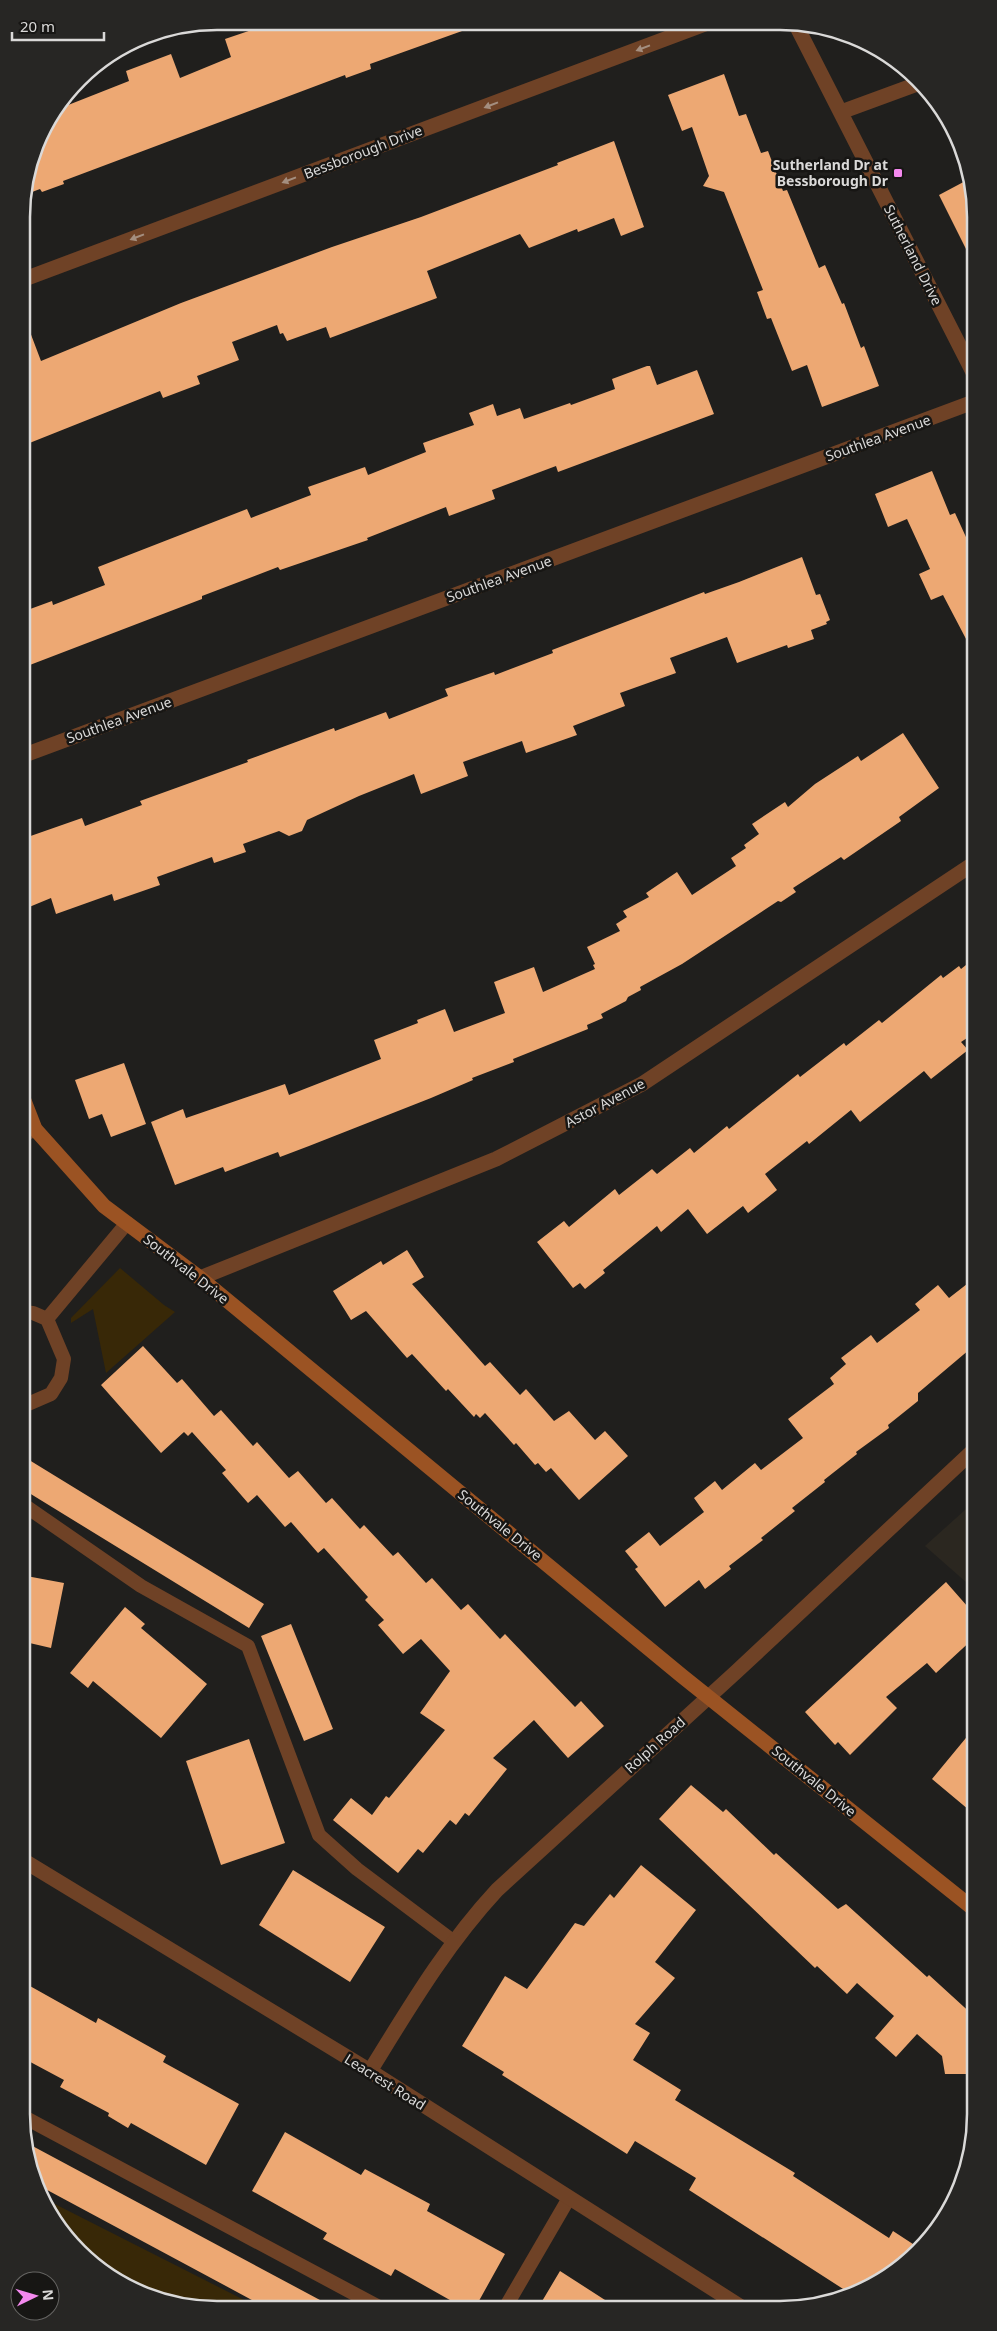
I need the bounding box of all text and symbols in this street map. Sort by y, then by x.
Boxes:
scale bar [12,10,105,42]
text: 20 m [20,16,55,36]
one-way arrow [636,44,650,52]
one-way arrow [483,101,498,109]
street label: Bessborough Drive [301,120,425,183]
place label: Sutherland Dr at Bessborough Dr [773,155,889,190]
marker: Sutherland Dr at Bessborough Dr [892,167,904,179]
one-way arrow [281,176,296,184]
street label: Sutherland Drive [880,201,947,308]
one-way arrow [129,233,144,241]
street label: Southlea Avenue [823,410,933,465]
street label: Southlea Avenue [444,551,554,606]
street label: Southlea Avenue [64,692,174,747]
street label: Astor Avenue [562,1074,648,1132]
street label: Southvale Drive [140,1229,233,1308]
street label: Southvale Drive [454,1485,546,1565]
street label: Rolph Road [620,1712,689,1777]
street label: Southvale Drive [768,1741,860,1821]
street label: Leacrest Road [341,2049,429,2114]
north arrow [10,2271,60,2321]
text: N [38,2288,58,2301]

